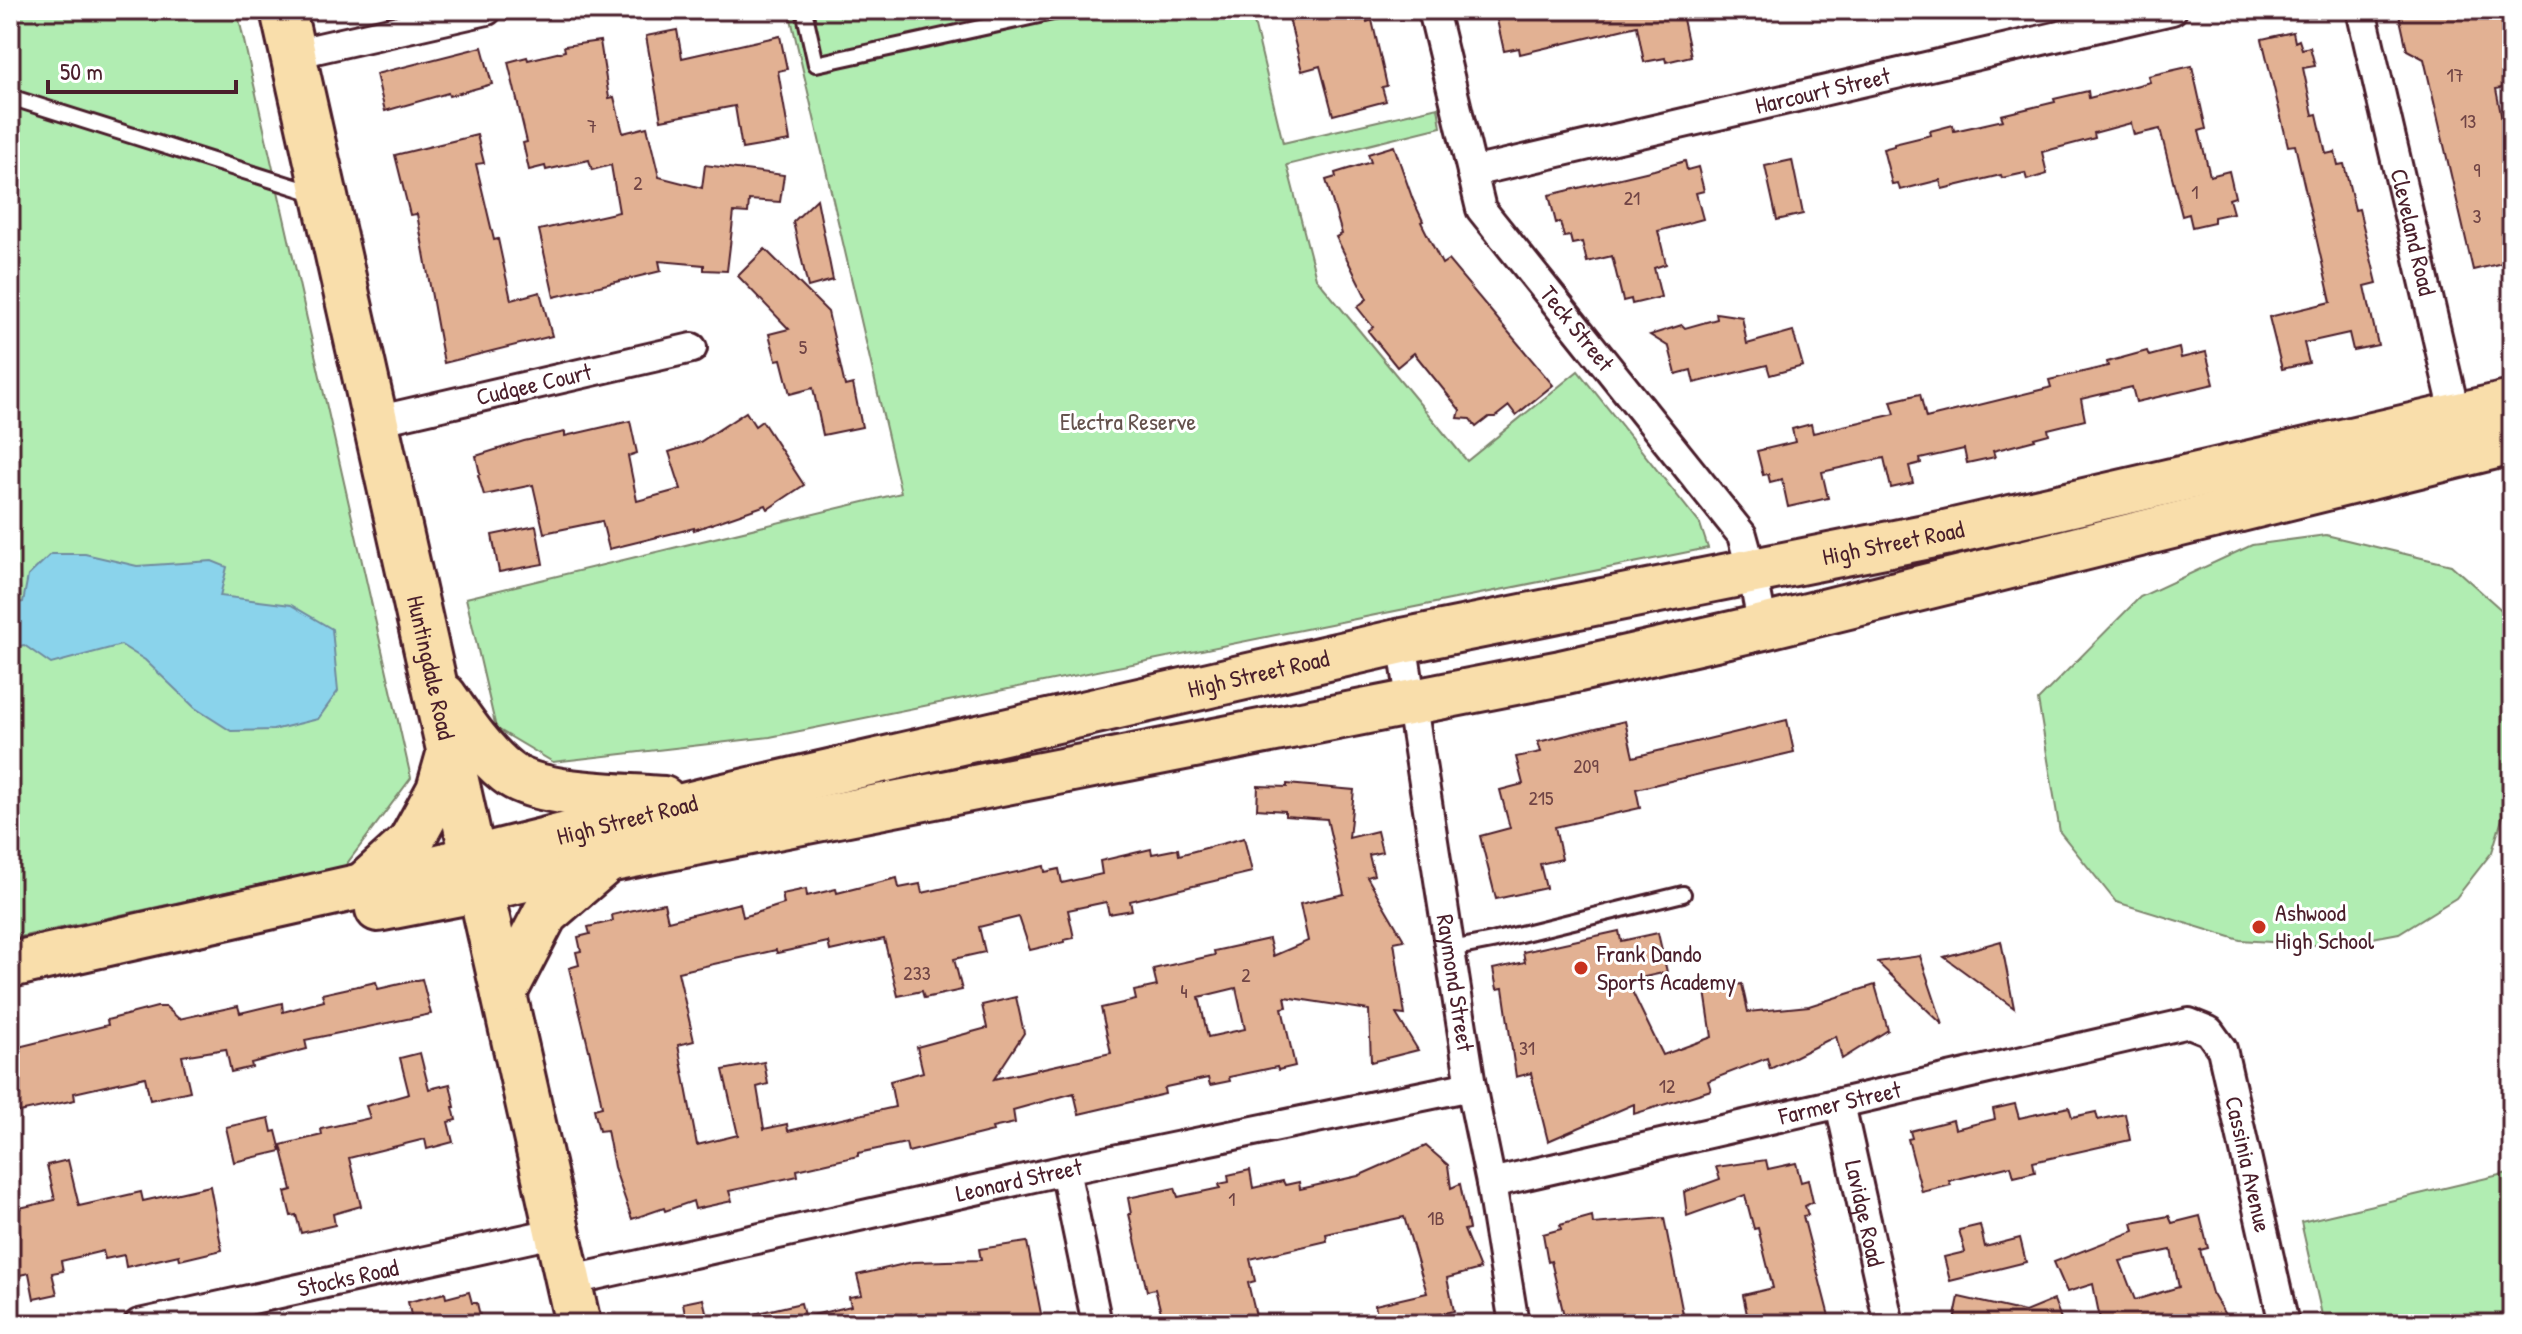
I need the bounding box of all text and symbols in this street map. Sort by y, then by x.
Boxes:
scale bar [48,44,236,94]
text: 50 m [60,55,103,87]
street label: Harcourt Street [1752,59,1894,121]
house number: 17 [2446,61,2464,88]
house number: 13 [2460,107,2476,134]
house number: 7 [587,112,597,139]
house number: 9 [2473,156,2481,183]
street label: Cleveland Road [2384,165,2444,298]
house number: 2 [633,169,643,196]
house number: 1 [2191,178,2199,205]
house number: 21 [1624,184,1640,211]
house number: 3 [2473,202,2482,229]
street label: Teck Street [1533,278,1622,378]
house number: 5 [799,333,808,360]
street label: Cudgee Court [473,355,595,412]
park label: Electra Reserve [1060,405,1196,437]
street label: High Street Road [1819,512,1967,572]
street label: Huntingdale Road [400,592,463,742]
street label: High Street Road [1185,641,1332,704]
house number: 209 [1573,752,1599,779]
house number: 215 [1528,784,1554,811]
street label: High Street Road [553,786,701,852]
place label: Ashwood High School [2275,896,2375,956]
street label: Raymond Street [1430,912,1483,1054]
marker: Ashwood High School [2250,918,2268,936]
place label: Frank Dando Sports Academy [1596,937,1736,997]
house number: 233 [903,959,931,986]
marker: Frank Dando Sports Academy [1572,959,1590,977]
house number: 2 [1241,961,1251,988]
house number: 4 [1180,977,1188,1004]
house number: 31 [1519,1034,1535,1061]
house number: 12 [1659,1072,1676,1099]
street label: Farmer Street [1775,1072,1905,1132]
street label: Cassinia Avenue [2218,1093,2280,1236]
street label: Leonard Street [952,1150,1085,1209]
street label: Lavidge Road [1838,1157,1893,1269]
house number: 1 [1228,1185,1236,1212]
house number: 1B [1427,1204,1445,1231]
street label: Stocks Road [294,1251,401,1304]

